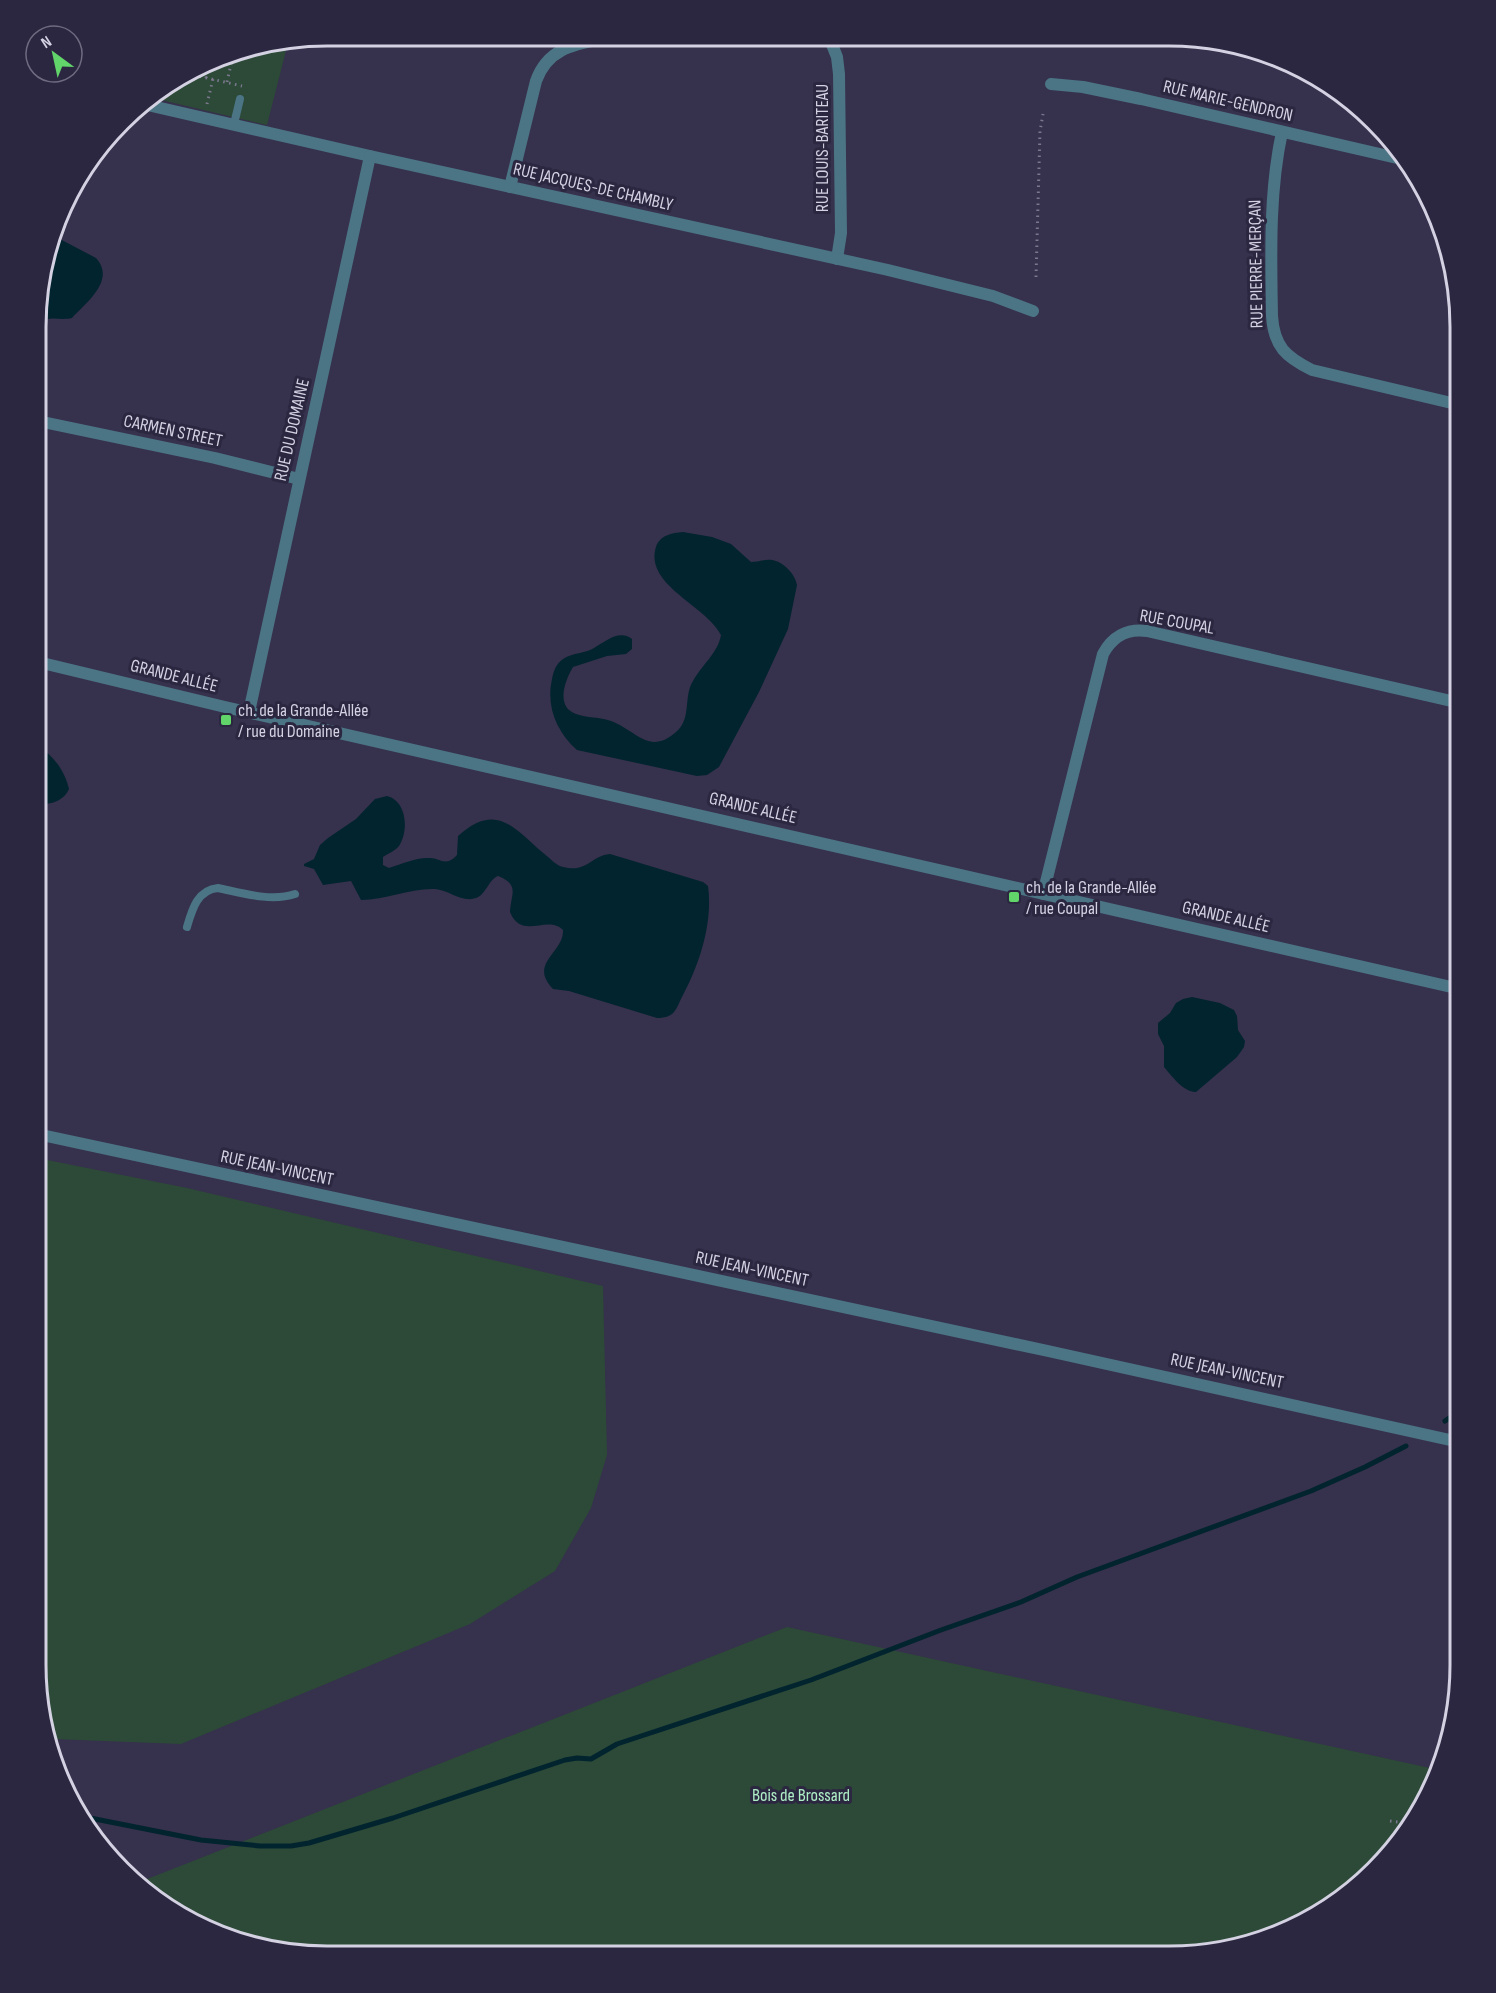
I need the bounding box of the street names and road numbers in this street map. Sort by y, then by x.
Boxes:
street label: RUE MARIE-GENDRON [1161,76,1295,126]
street label: RUE LOUIS-BARITEAU [812,84,833,212]
street label: RUE JACQUES-DE CHAMBLY [511,158,675,216]
street label: RUE PIERRE-MERÇAN [1244,199,1268,329]
street label: RUE DU DOMAINE [270,377,314,483]
street label: CARMEN STREET [122,410,224,452]
street label: RUE COUPAL [1138,605,1216,639]
street label: GRANDE ALLÉE [128,655,220,697]
street label: GRANDE ALLÉE [707,788,799,828]
street label: GRANDE ALLÉE [1180,897,1272,937]
street label: RUE JEAN-VINCENT [219,1146,335,1190]
street label: RUE JEAN-VINCENT [694,1247,810,1291]
street label: RUE JEAN-VINCENT [1169,1349,1285,1393]

